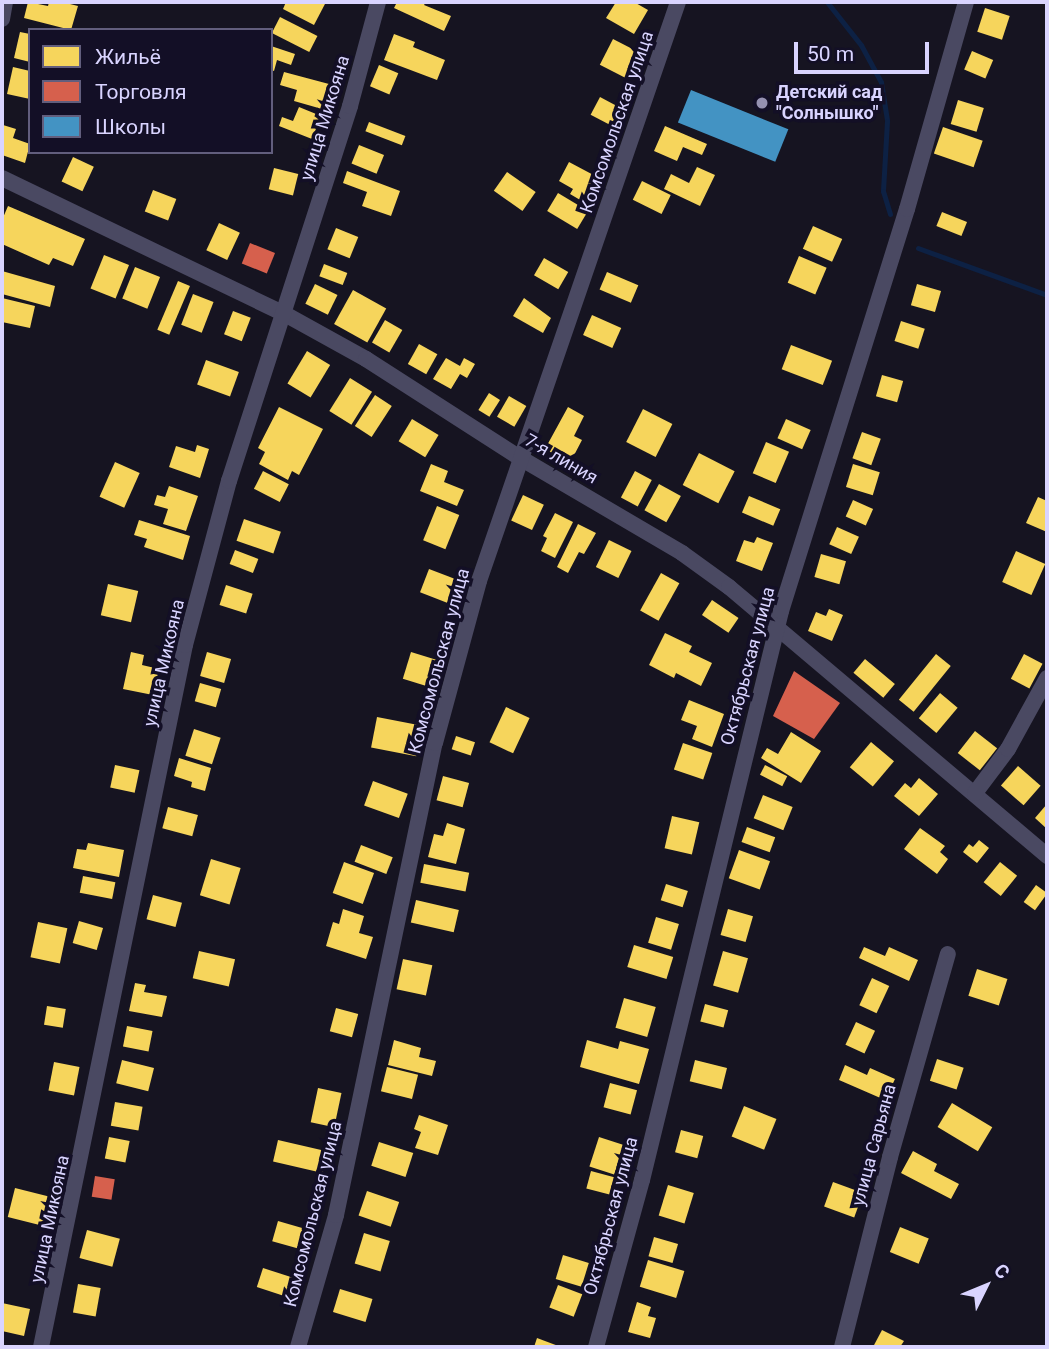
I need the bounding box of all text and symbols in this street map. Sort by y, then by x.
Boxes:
legend [28,28,273,154]
street label: Комсомольская улица [576,28,658,216]
scale bar [797,28,932,72]
text: 50 m [807,42,854,66]
text: Жильё [95,45,161,69]
street label: улица Микояна [296,53,354,183]
text: Торговля [95,80,187,104]
place label: Детский сад "Солнышко" [776,82,882,124]
marker: Детский сад "Солнышко" [754,95,770,111]
text: Школы [95,115,166,139]
street label: 7-я линия [521,429,601,489]
street label: Комсомольская улица [404,566,474,756]
street label: Октябрьская улица [716,584,780,748]
street label: улица Микояна [139,597,189,729]
street label: улица Сарьяна [847,1082,901,1208]
street label: Комсомольская улица [279,1119,347,1309]
street label: Октябрьская улица [579,1134,643,1298]
street label: улица Микояна [26,1153,74,1285]
north arrow [951,1251,1021,1321]
text: С [989,1259,1014,1284]

